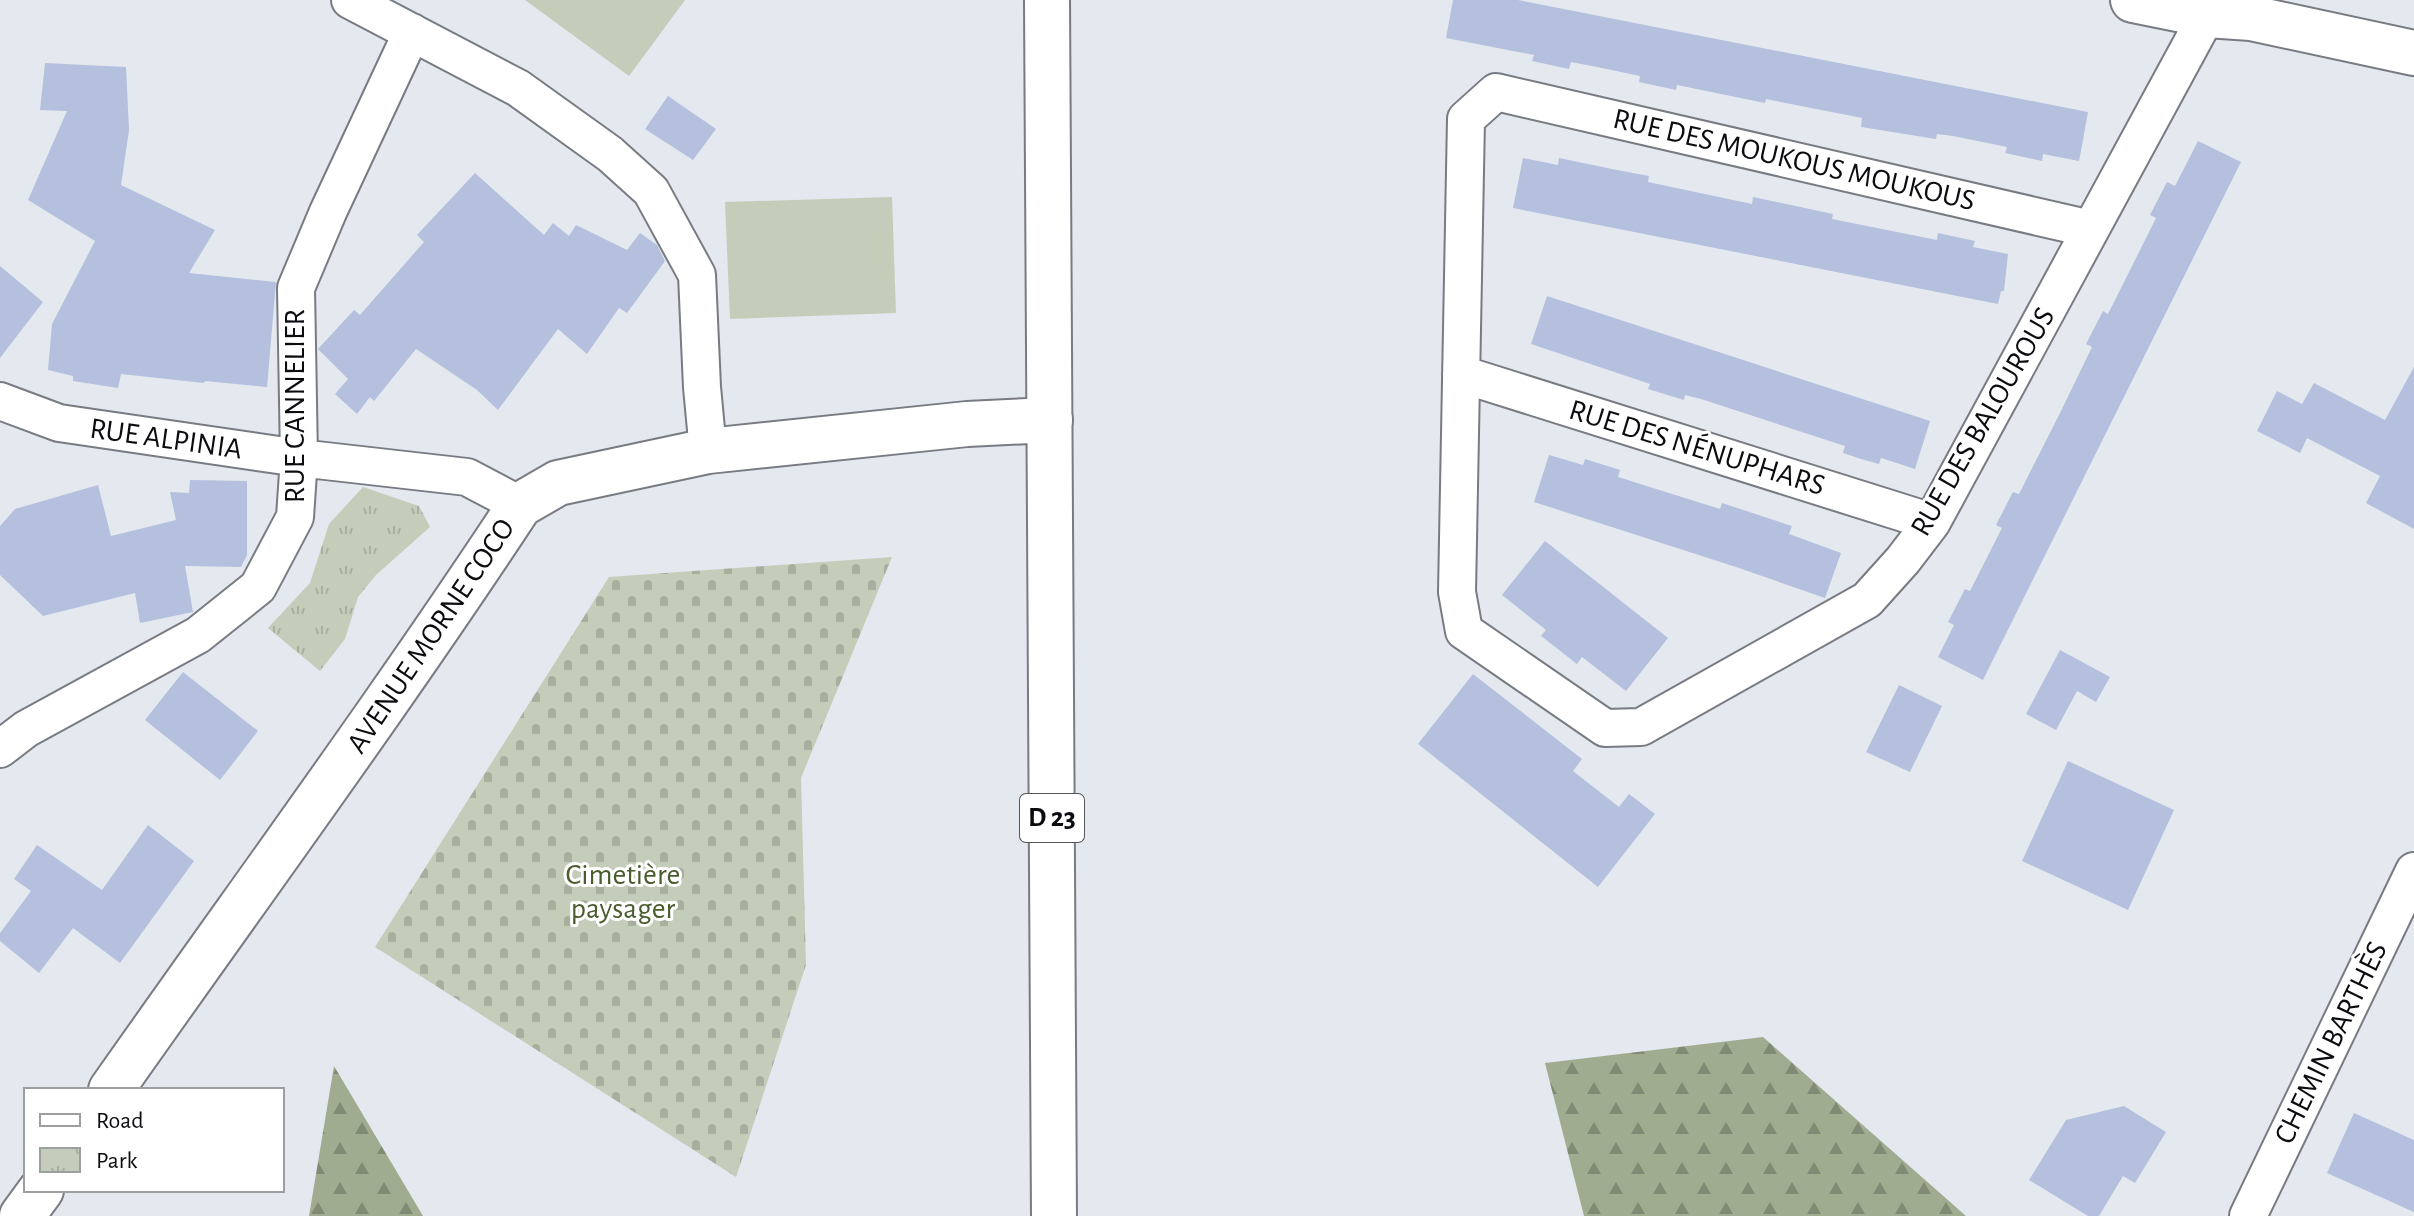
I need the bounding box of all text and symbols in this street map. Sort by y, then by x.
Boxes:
street label: RUE DES MOUKOUS MOUKOUS [1610,104,1978,216]
street label: RUE DES BALOUROUS [1905,303,2061,541]
street label: RUE CANNELIER [280,309,310,503]
street label: RUE DES NÉNUPHARS [1566,393,1829,501]
street label: RUE ALPINIA [88,413,244,465]
street label: AVENUE MORNE COCO [342,514,520,758]
road number: D 23 [1020,794,1084,842]
park label: Cimetière paysager [566,860,680,924]
street label: CHEMIN BARTHÈS [2267,936,2393,1149]
legend [24,1088,284,1192]
text: Road [96,1109,144,1133]
text: Park [96,1149,137,1173]

